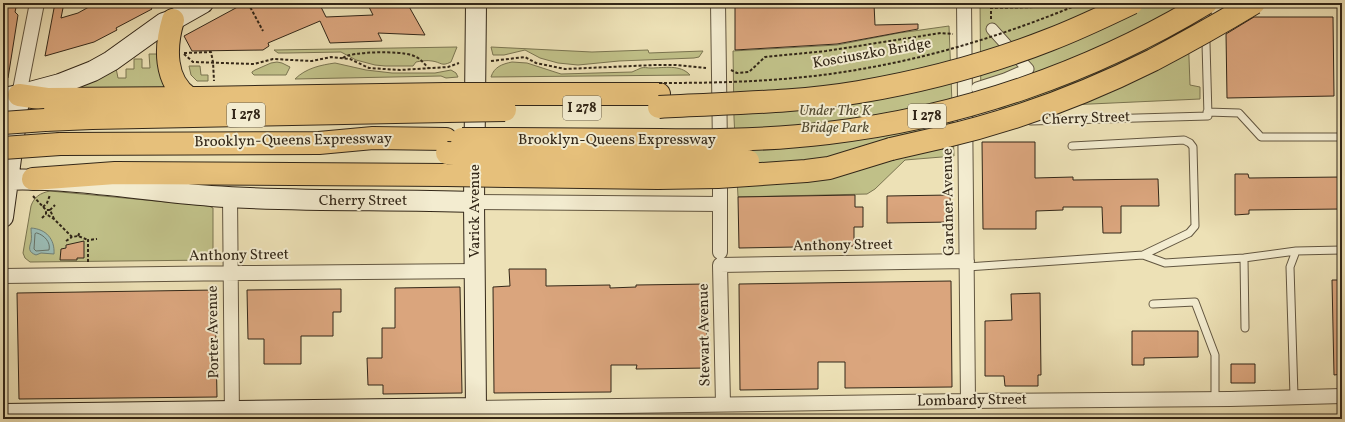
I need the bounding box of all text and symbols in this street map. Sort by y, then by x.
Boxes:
street label: Kosciuszko Bridge [811,33,933,75]
road number: I 278 [563,96,601,120]
park label: Under The K Bridge Park [799,101,872,139]
road number: I 278 [227,103,265,127]
road number: I 278 [908,104,946,128]
street label: Cherry Street [1041,107,1131,131]
street label: Brooklyn-Queens Expressway [194,129,392,153]
street label: Brooklyn-Queens Expressway [518,130,716,151]
street label: Gardner Avenue [938,148,960,256]
street label: Varick Avenue [465,164,486,258]
street label: Cherry Street [319,191,407,212]
street label: Anthony Street [793,235,893,257]
street label: Anthony Street [189,245,289,267]
street label: Stewart Avenue [694,283,716,387]
street label: Porter Avenue [203,285,225,379]
street label: Lombardy Street [917,390,1027,412]

